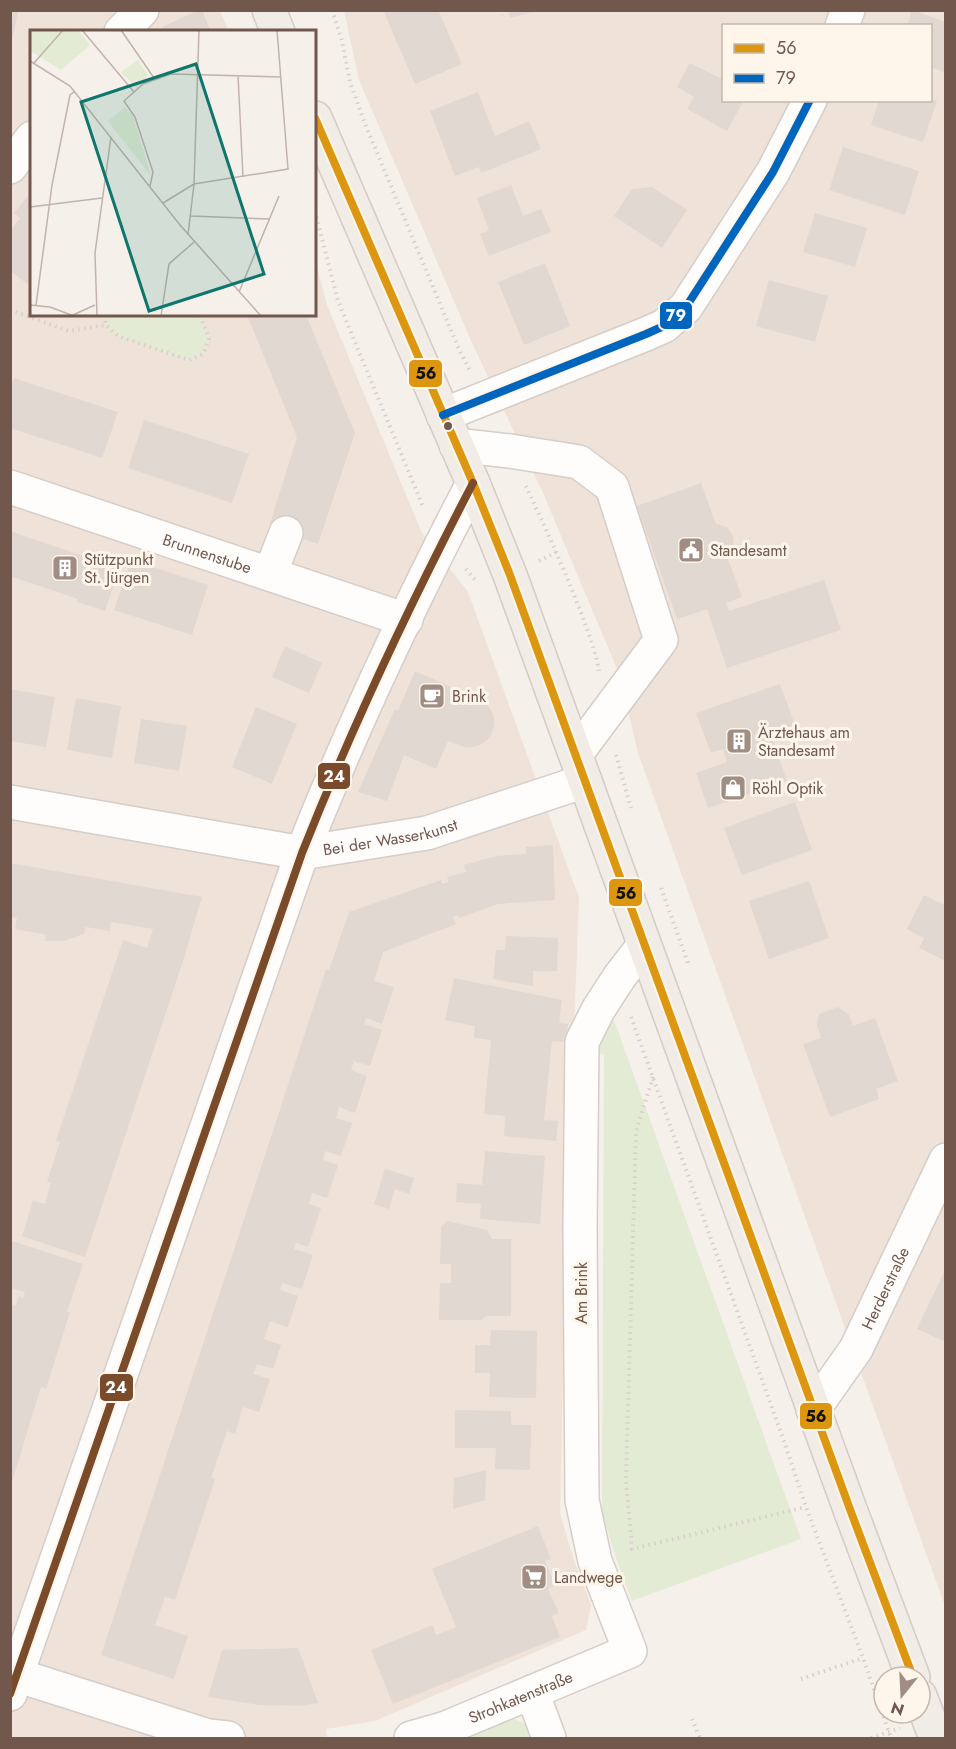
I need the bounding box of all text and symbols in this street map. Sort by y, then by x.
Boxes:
legend [722,24,932,102]
inset map [30,30,316,316]
text: 56 [776,35,797,61]
text: 79 [776,65,796,91]
line badge: 79 [659,301,693,330]
text: 79 [666,304,686,327]
line badge: 56 [408,359,443,388]
text: 56 [415,362,437,385]
unlabelled marker [442,420,454,432]
street label: Brunnenstube [160,528,254,579]
public building icon: Standesamt [676,535,706,565]
place label: Standesamt [710,539,787,562]
place label: Stützpunkt St. Jürgen [84,548,153,589]
building icon: Stützpunkt St. Jürgen [50,553,80,583]
cafe icon: Brink [417,681,447,711]
place label: Brink [452,685,487,708]
place label: Ärztehaus am Standesamt [758,721,850,762]
building icon: Ärztehaus am Standesamt [724,726,754,756]
line badge: 24 [317,762,351,790]
text: 24 [323,765,345,788]
shop icon: Röhl Optik [718,773,748,803]
place label: Röhl Optik [752,777,824,800]
street label: Bei der Wasserkunst [321,813,461,861]
line badge: 56 [608,878,643,907]
text: 56 [615,882,637,905]
street label: Herderstraße [856,1243,915,1333]
street label: Am Brink [570,1261,593,1324]
line badge: 24 [99,1373,134,1402]
text: 24 [105,1376,127,1399]
line badge: 56 [799,1402,833,1430]
text: 56 [805,1405,827,1428]
supermarket icon: Landwege [519,1562,549,1592]
place label: Landwege [554,1566,623,1589]
street label: Strohkatenstraße [465,1665,576,1729]
north arrow [872,1665,932,1725]
text: N [888,1696,907,1722]

